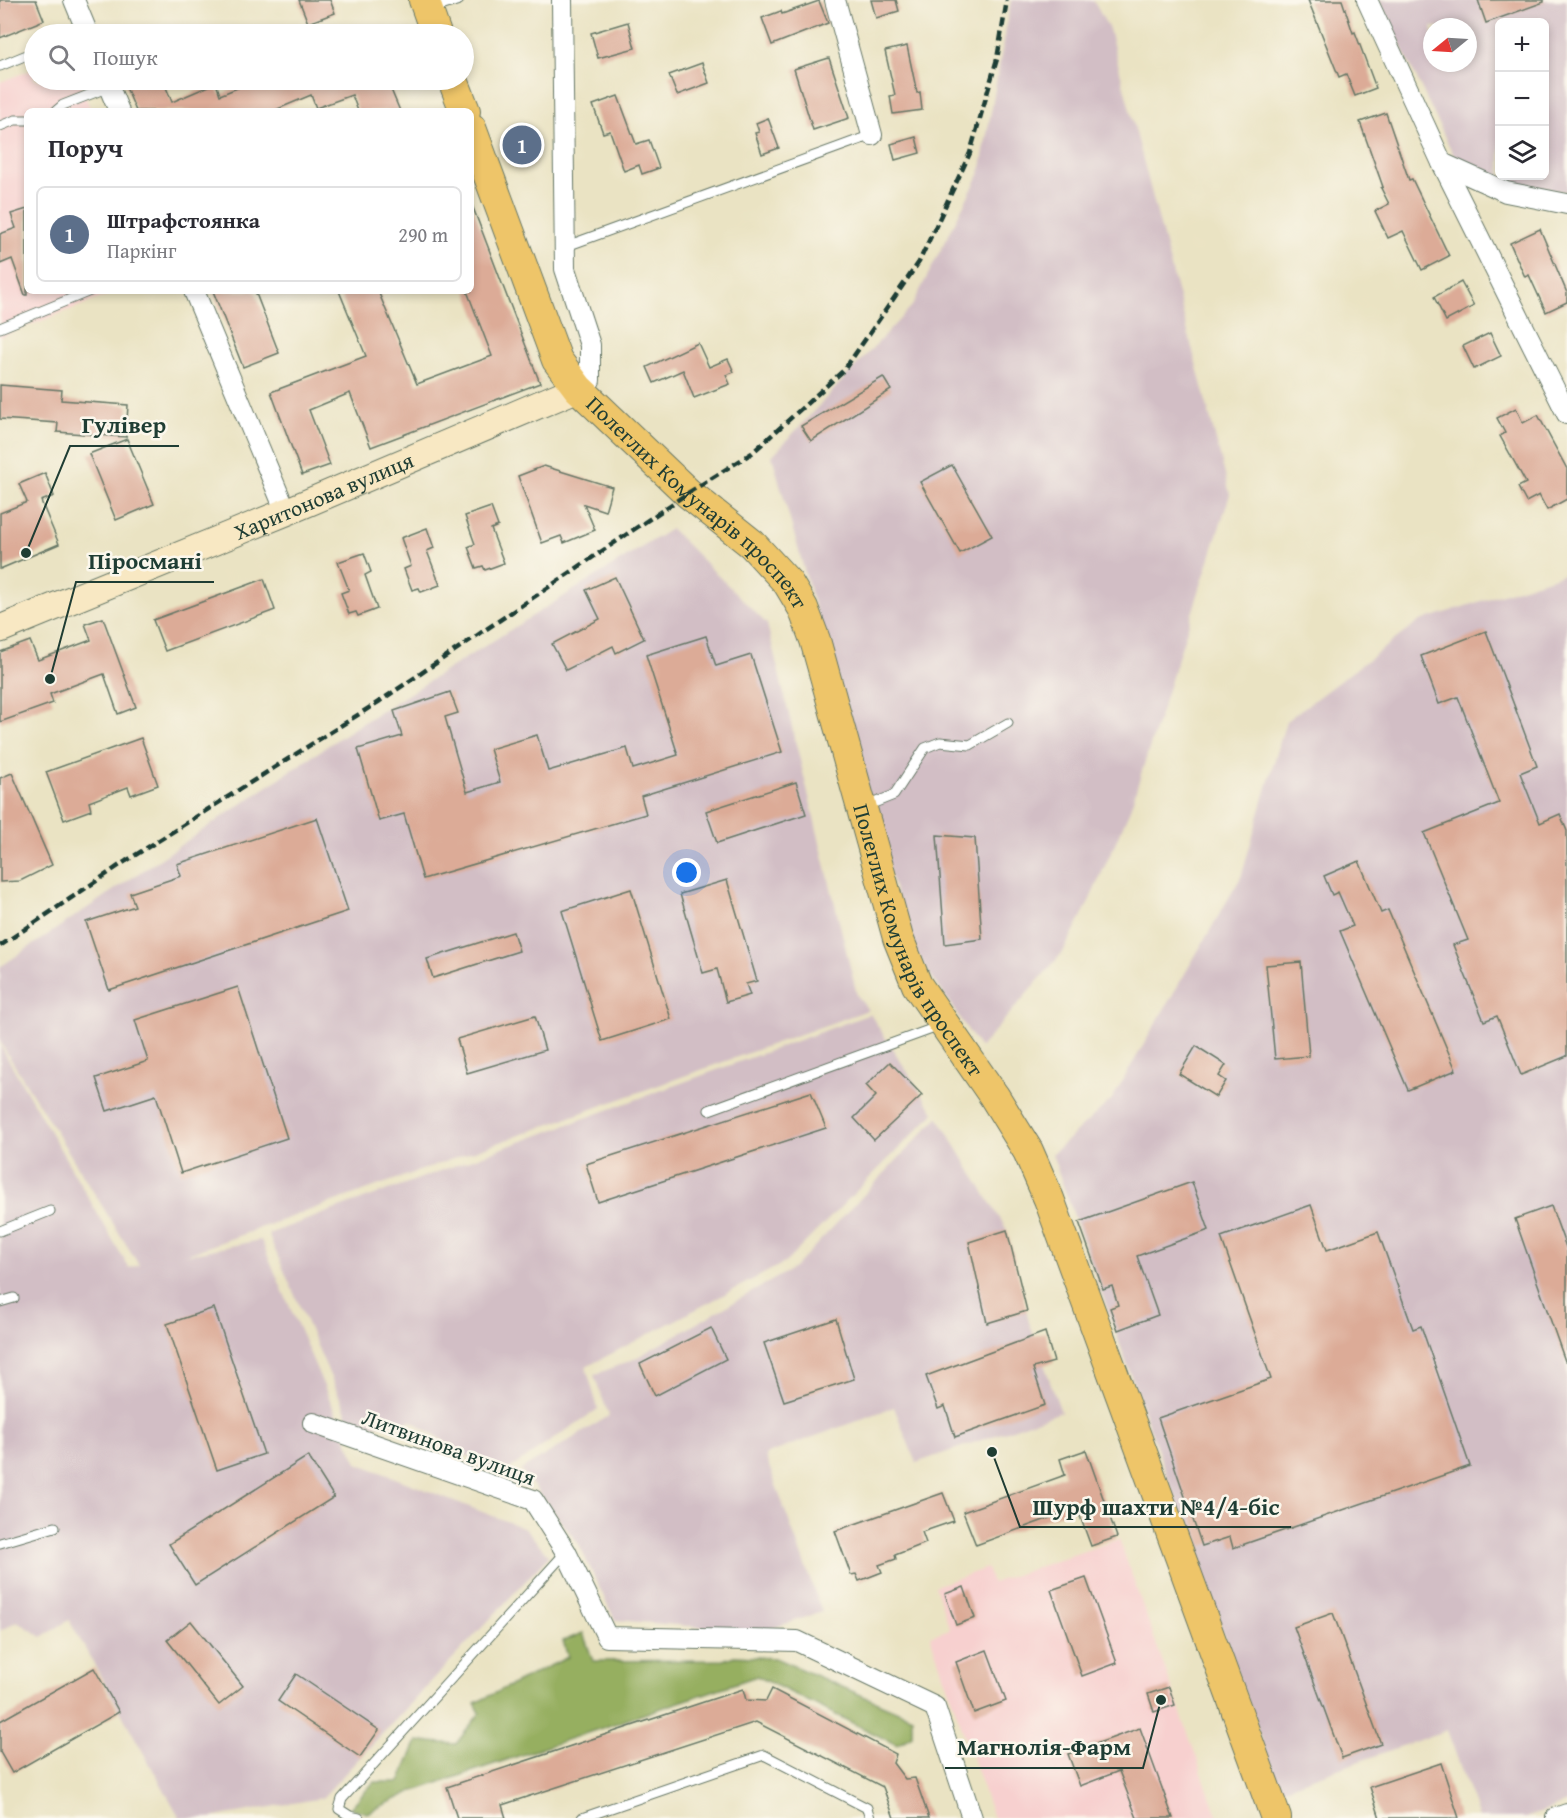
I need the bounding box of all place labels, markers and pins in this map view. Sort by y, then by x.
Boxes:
pin: 1 [502,122,542,168]
callout: Гулівер [70,404,179,446]
callout: Піросмані [76,540,214,582]
callout: Шурф шахти №4/4-біс [1020,1485,1291,1527]
callout: Магнолія-Фарм [945,1726,1143,1768]

